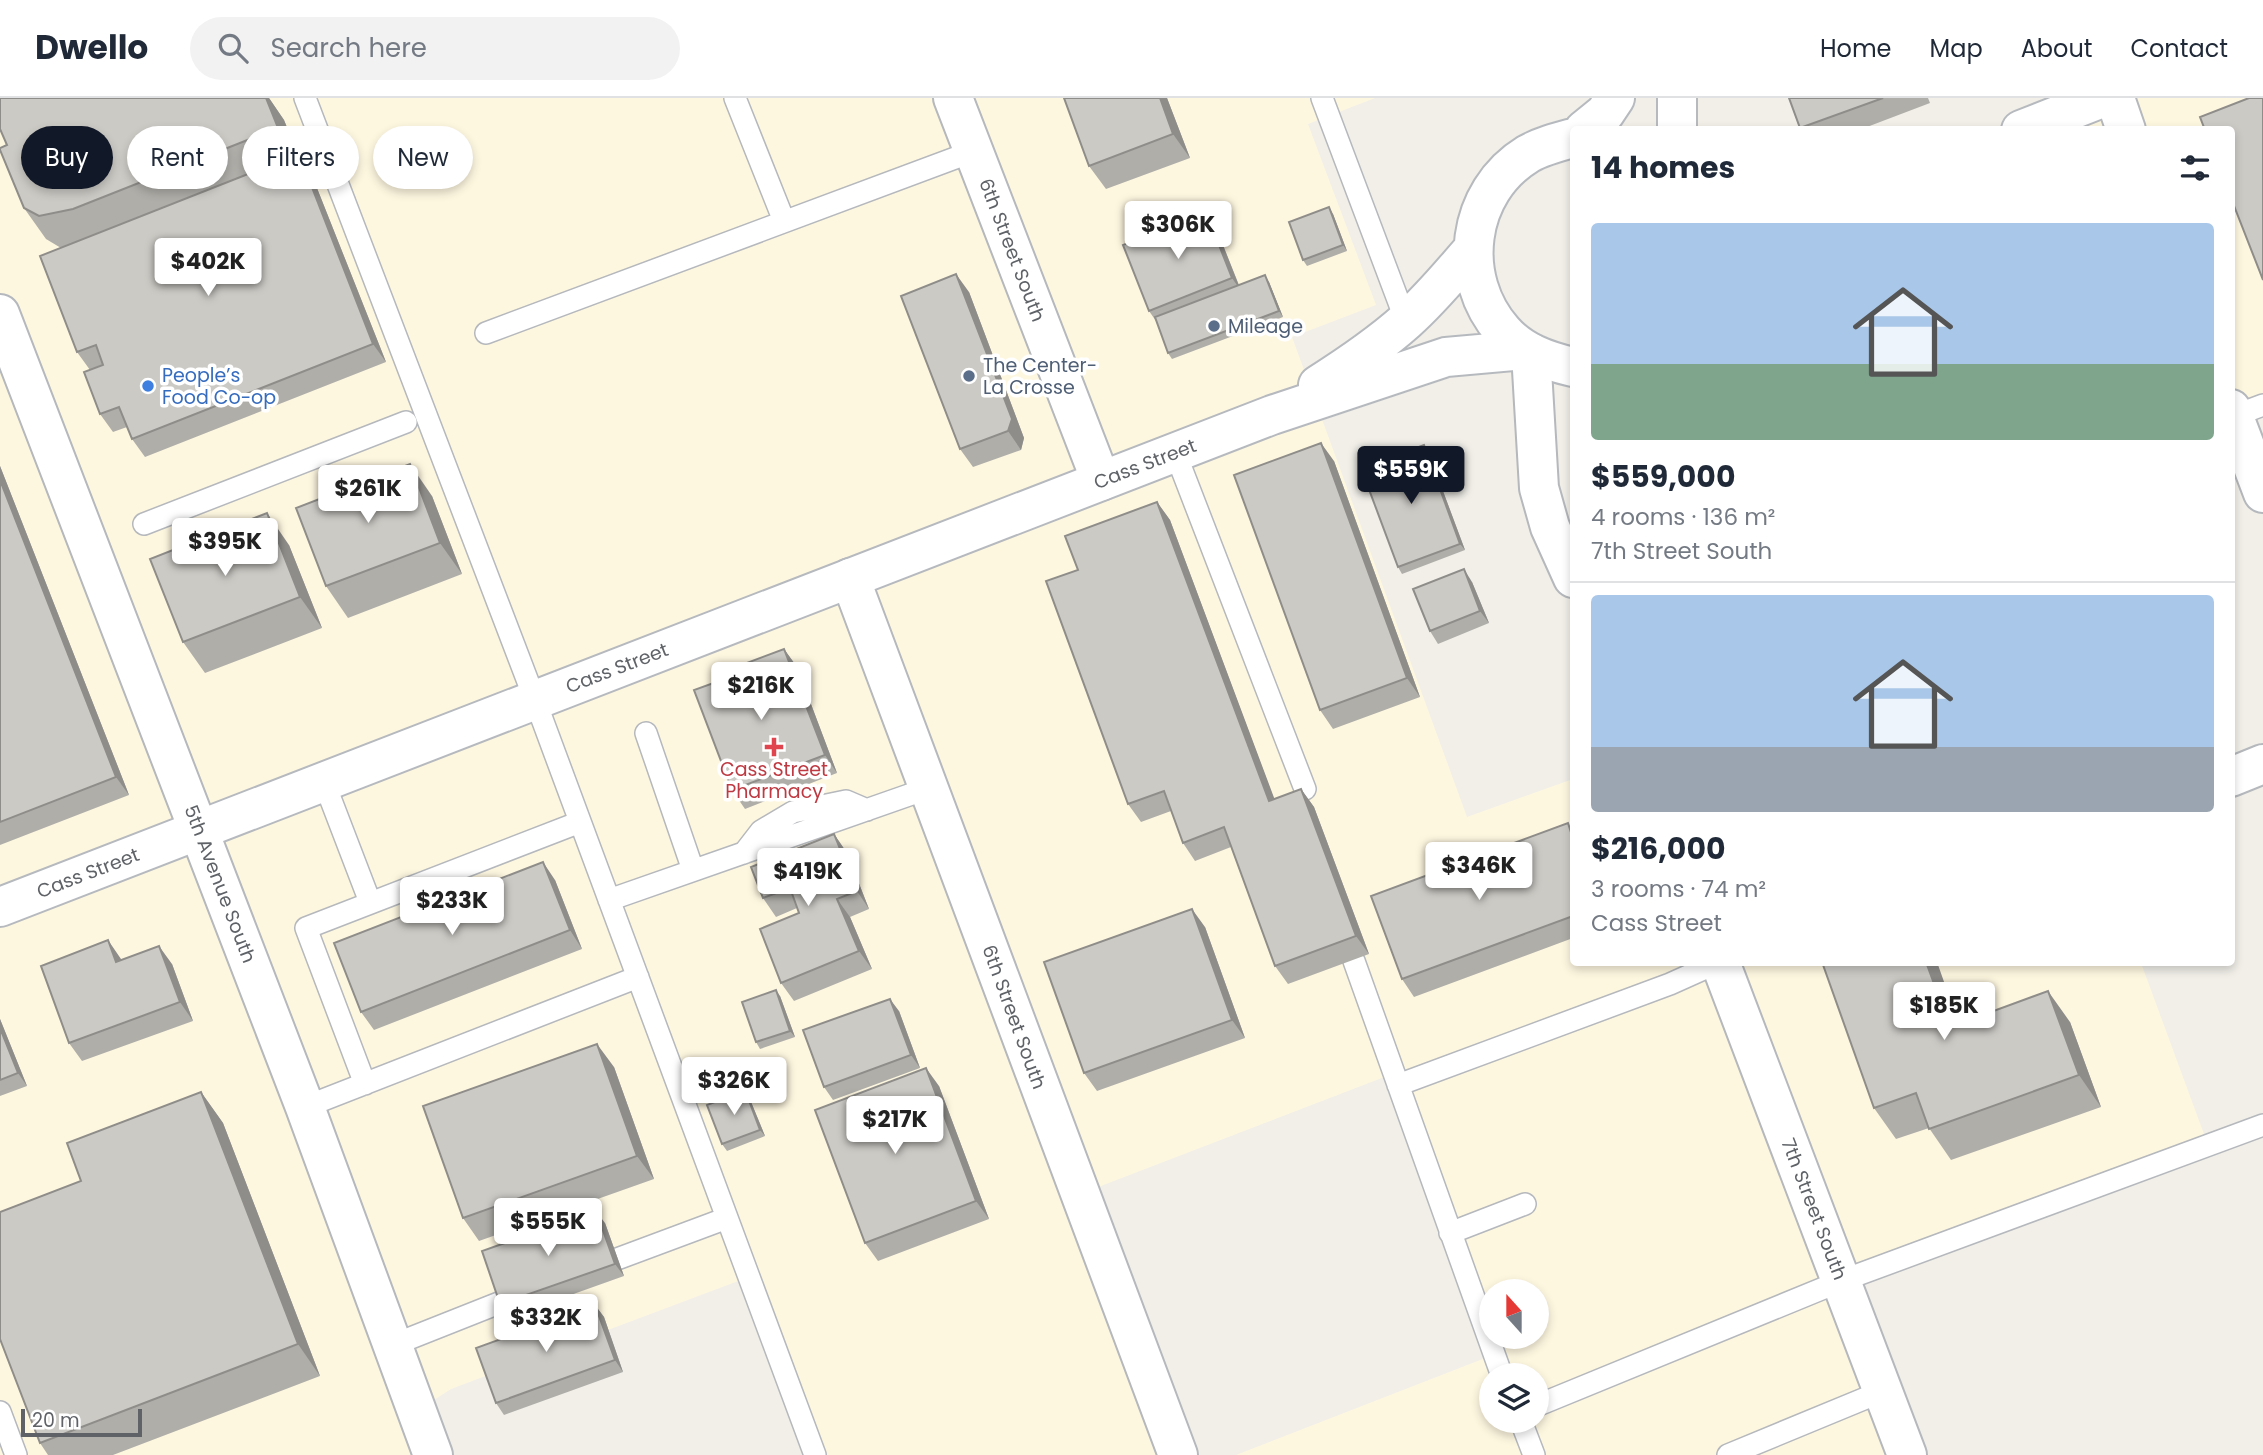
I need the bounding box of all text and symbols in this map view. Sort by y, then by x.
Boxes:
search box [190,17,680,80]
text: Dwello [35,24,148,71]
icon: search [214,29,252,67]
text: Search here [270,30,427,66]
text: Home [1820,32,1892,65]
text: Map [1930,32,1983,65]
text: About [2021,32,2092,65]
text: Contact [2130,32,2228,65]
chip: Buy [21,126,113,189]
chip: Rent [127,126,228,189]
chip: Filters [242,126,359,189]
chip: New [373,126,473,189]
text: 14 homes [1591,146,1735,189]
icon: filters [2176,149,2214,187]
street label: 6th Street South [972,174,1052,326]
pin: $306K [1129,202,1227,261]
text: $306K [1141,208,1215,240]
pin: $402K [159,238,257,298]
text: $402K [171,245,245,277]
icon: home [1840,269,1966,395]
place label: Mileage [1228,313,1303,340]
marker: Mileage [1206,318,1222,334]
place label: The Center- La Crosse [983,352,1097,401]
place label: People’s Food Co-op [162,362,276,411]
marker: The Center- La Crosse [961,368,977,384]
marker: People’s Food Co-op [140,378,156,394]
street label: Cass Street [1090,432,1200,496]
pin: $559K [1362,446,1460,506]
text: $559K [1373,453,1449,485]
text: $559,000 [1591,455,1735,498]
pin: $261K [319,466,417,525]
text: $261K [334,472,402,504]
text: 4 rooms · 136 m² [1591,501,1775,533]
pin: $395K [176,518,274,578]
text: $395K [188,525,262,557]
text: 7th Street South [1591,535,1772,567]
street label: Cass Street [562,636,672,700]
icon: home [1840,641,1966,767]
pin: $216K [712,662,810,722]
text: $216K [727,669,795,701]
marker: Cass Street Pharmacy [766,739,782,755]
place label: Cass Street Pharmacy [720,756,828,805]
street label: 5th Avenue South [177,801,263,967]
text: $216,000 [1591,827,1726,870]
street label: Cass Street [33,841,143,905]
pin: $346K [1430,842,1528,902]
pin: $419K [759,848,857,908]
text: $346K [1441,849,1517,881]
text: $419K [773,855,843,887]
text: 3 rooms · 74 m² [1591,873,1766,905]
pin: $233K [403,878,501,937]
text: $233K [416,884,488,916]
text: Cass Street [1591,907,1722,939]
street label: 6th Street South [975,941,1053,1093]
pin: $185K [1895,982,1993,1042]
text: $185K [1909,989,1979,1021]
pin: $326K [685,1058,783,1117]
text: $326K [698,1064,770,1096]
pin: $217K [846,1096,944,1156]
text: $217K [862,1103,928,1135]
street label: 7th Street South [1775,1134,1853,1284]
pin: $555K [499,1198,597,1258]
text: $555K [510,1205,586,1237]
north arrow [1479,1279,1549,1349]
map controls [1479,1279,1549,1433]
pin: $332K [497,1294,595,1354]
text: $332K [510,1301,582,1333]
button: layers [1479,1363,1549,1433]
scale bar [21,1406,142,1438]
text: 20 m [32,1407,80,1434]

